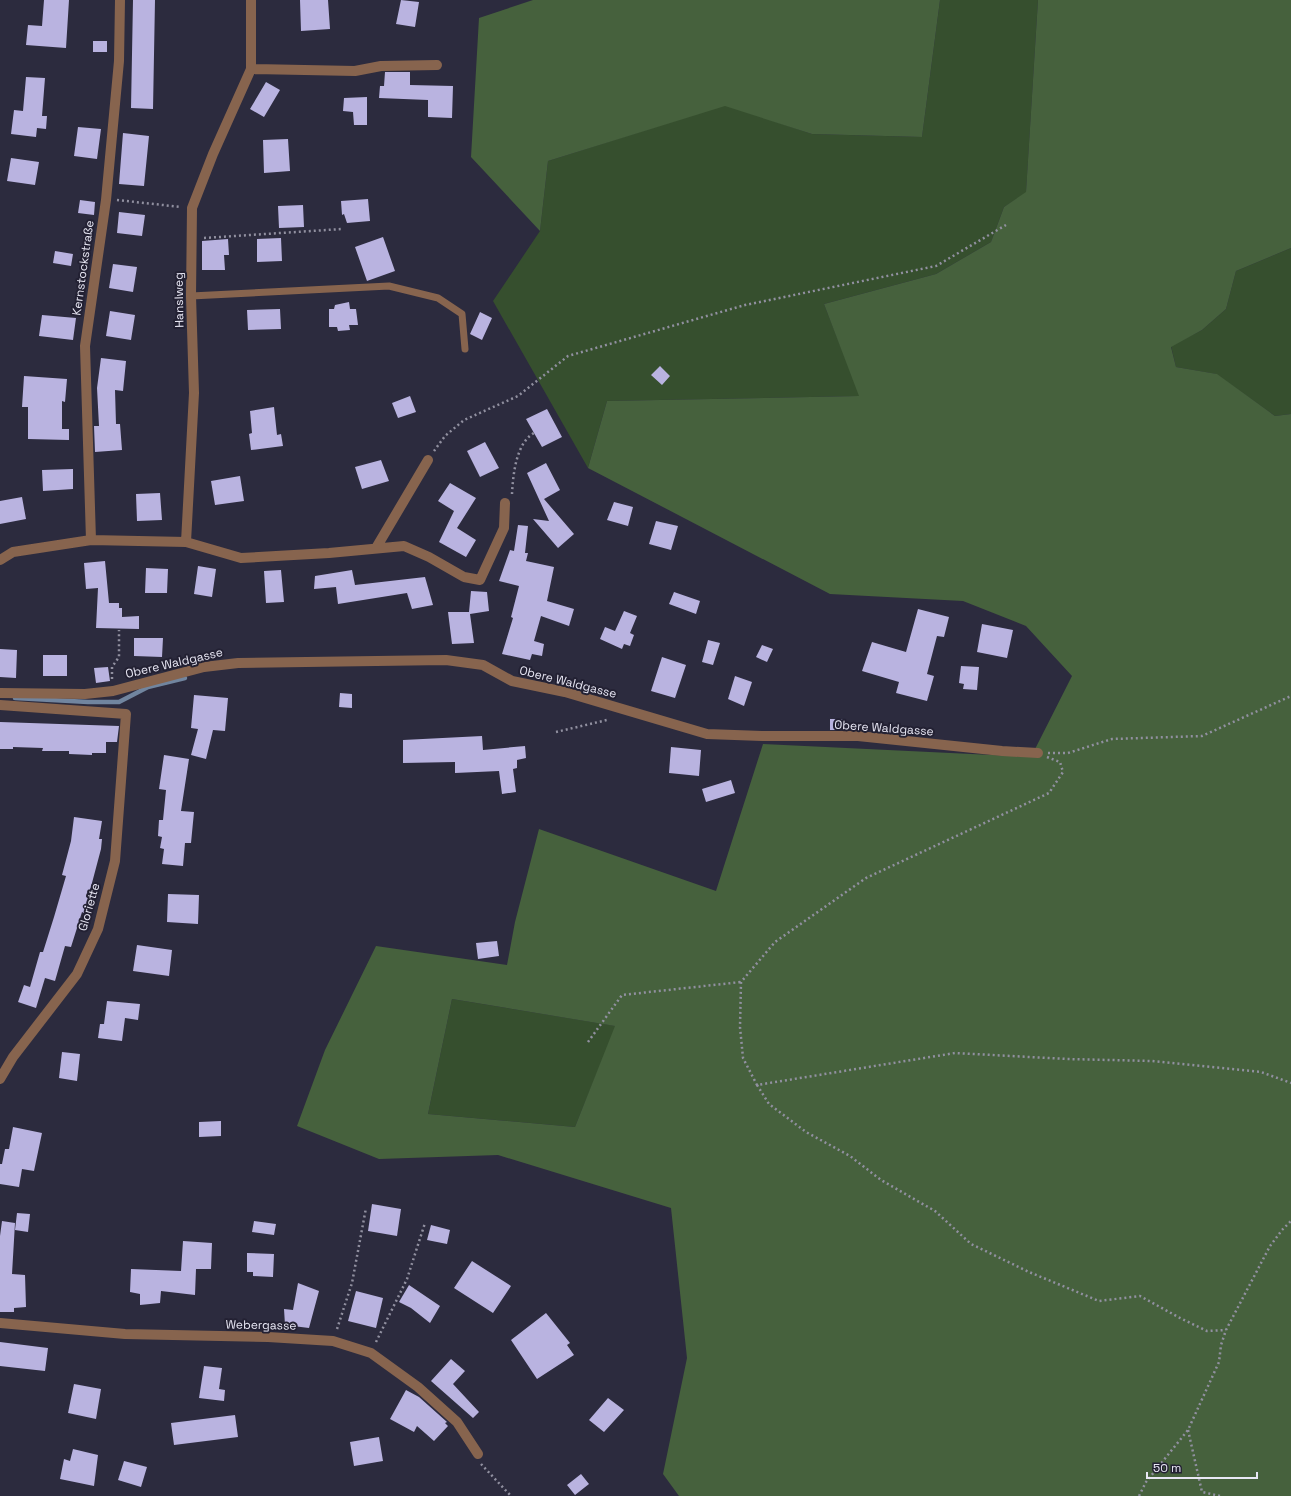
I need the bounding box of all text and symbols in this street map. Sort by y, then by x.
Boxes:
street label: Kernstockstraße [68,219,98,317]
street label: Hanslweg [171,272,187,328]
street label: Obere Waldgasse [124,644,224,682]
street label: Obere Waldgasse [518,662,618,702]
street label: Obere Waldgasse [834,717,934,739]
street label: Gloriette [75,881,103,933]
street label: Webergasse [225,1316,297,1334]
scale bar [1147,1454,1257,1480]
text: 50 m [1153,1460,1181,1476]

